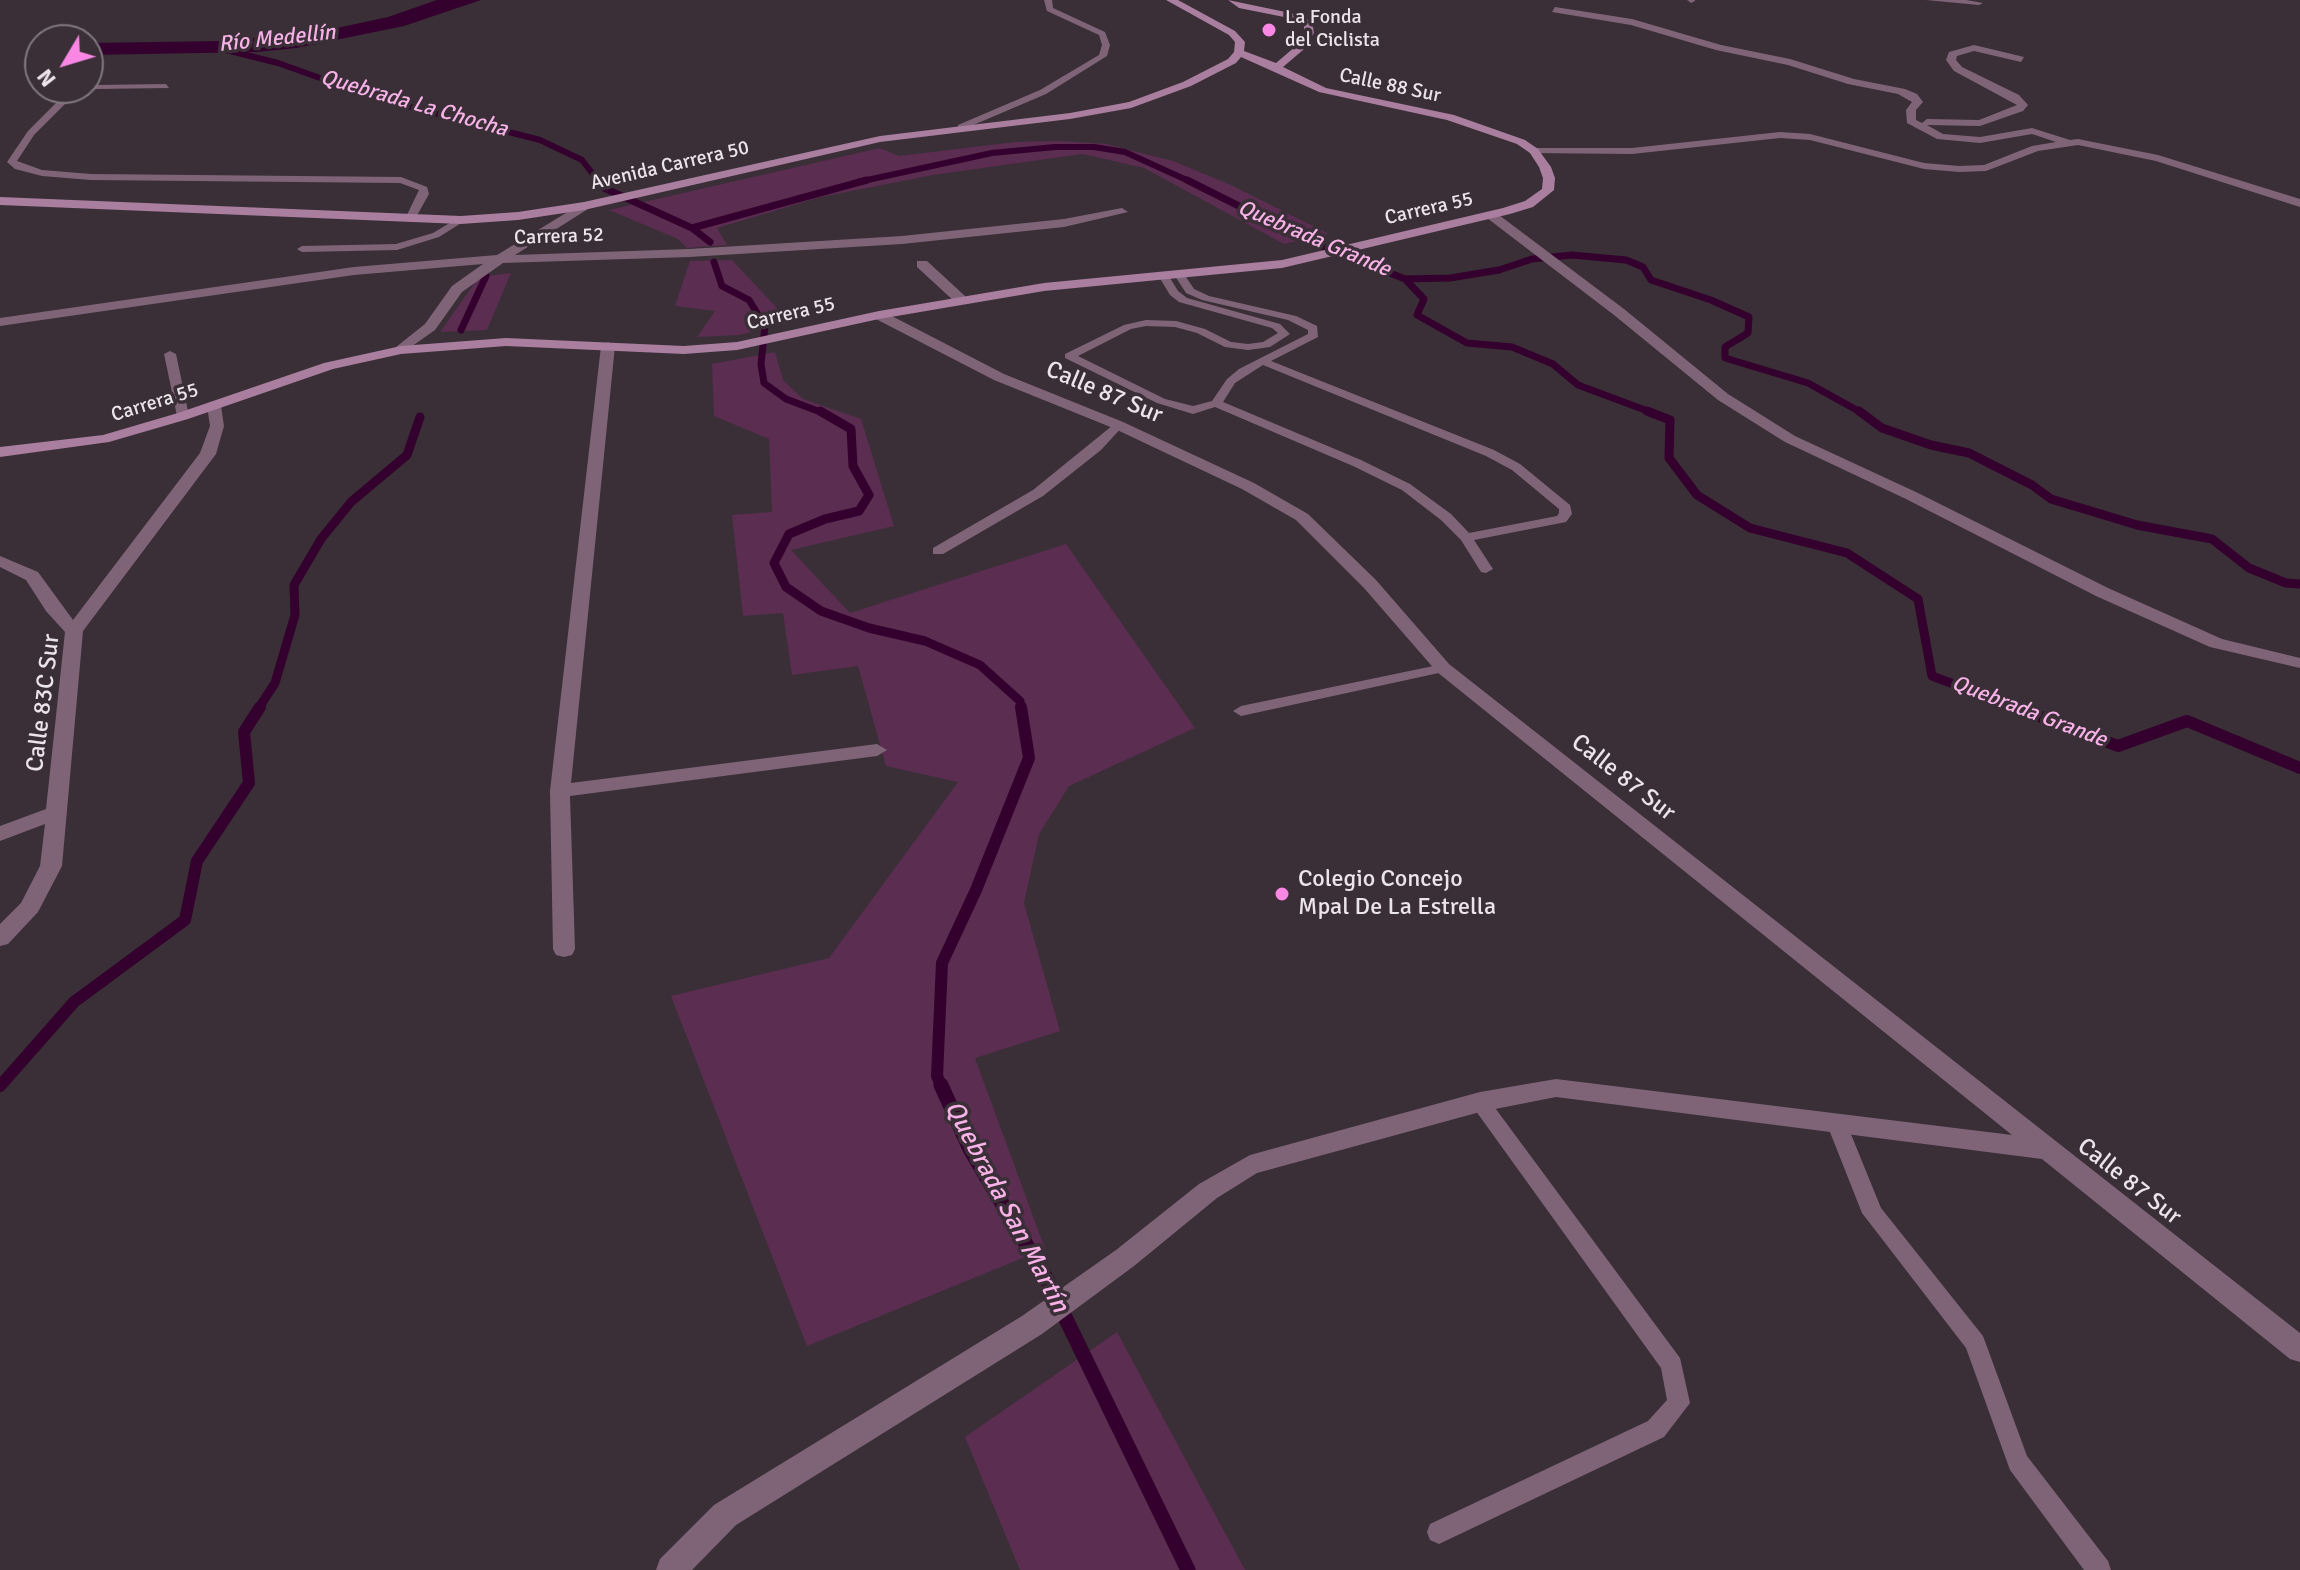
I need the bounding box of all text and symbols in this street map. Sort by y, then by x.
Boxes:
place label: La Fonda del Ciclista [1285,6,1380,53]
water label: Río Medellín [217,20,337,58]
marker: La Fonda del Ciclista [1260,21,1278,39]
north arrow [24,24,104,104]
text: N [31,64,62,92]
street label: Calle 88 Sur [1337,64,1443,108]
water label: Quebrada La Chocha [318,65,510,143]
street label: Avenida Carrera 50 [588,136,752,196]
street label: Carrera 55 [1383,187,1475,231]
water label: Quebrada Grande [1234,195,1394,283]
street label: Carrera 52 [514,223,604,251]
street label: Carrera 55 [745,292,837,336]
street label: Calle 87 Sur [1041,356,1167,430]
street label: Carrera 55 [109,378,201,428]
street label: Calle 83C Sur [21,633,67,773]
water label: Quebrada Grande [1948,670,2110,754]
street label: Calle 87 Sur [1565,729,1681,827]
place label: Colegio Concejo Mpal De La Estrella [1298,866,1496,922]
marker: Colegio Concejo Mpal De La Estrella [1273,885,1291,903]
water label: Quebrada San Martín [937,1096,1075,1318]
street label: Calle 87 Sur [2071,1133,2187,1231]

